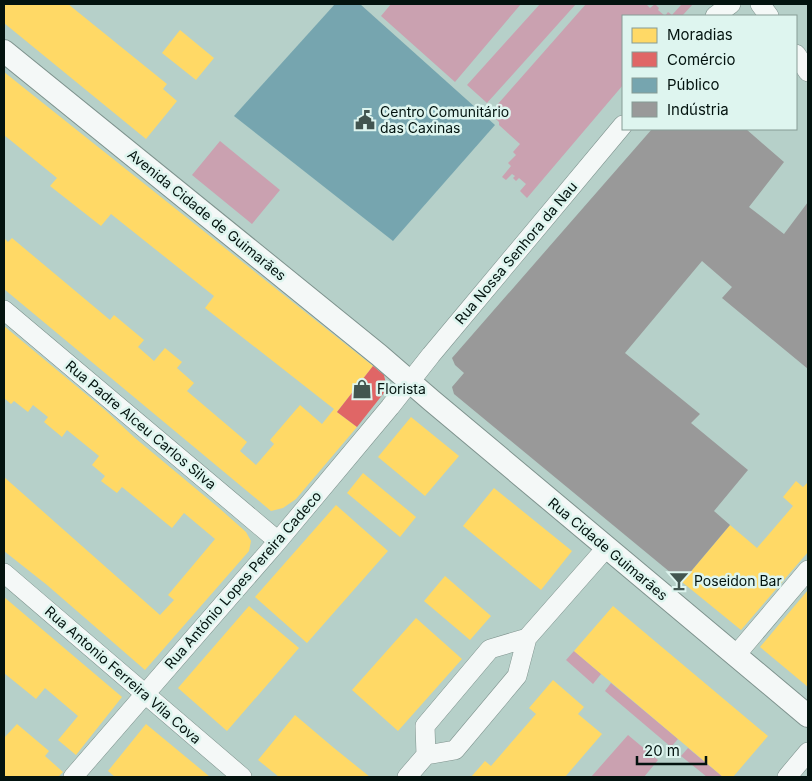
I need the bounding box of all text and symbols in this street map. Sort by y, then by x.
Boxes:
legend [622,15,797,130]
text: Moradias [667,25,733,44]
text: Comércio [667,50,735,69]
text: Público [667,75,719,94]
text: Indústria [667,100,729,119]
place label: Centro Comunitário das Caxinas [380,103,509,136]
public building icon: Centro Comunitário das Caxinas [354,109,376,131]
street label: Avenida Cidade de Guimarães [125,145,290,284]
street label: Rua Nossa Senhora da Nau [451,178,580,327]
street label: Rua Padre Alceu Carlos Silva [63,357,220,493]
shop icon: Florista [351,378,373,400]
place label: Florista [377,380,426,397]
street label: Rua António Lopes Pereira Cadeco [161,487,325,672]
street label: Rua Cidade Guimarães [545,494,672,604]
bar icon: Poseidon Bar [668,570,690,592]
place label: Poseidon Bar [694,572,782,589]
street label: Rua Antonio Ferreira Vila Cova [42,602,205,747]
scale bar [637,734,706,766]
text: 20 m [644,741,680,760]

